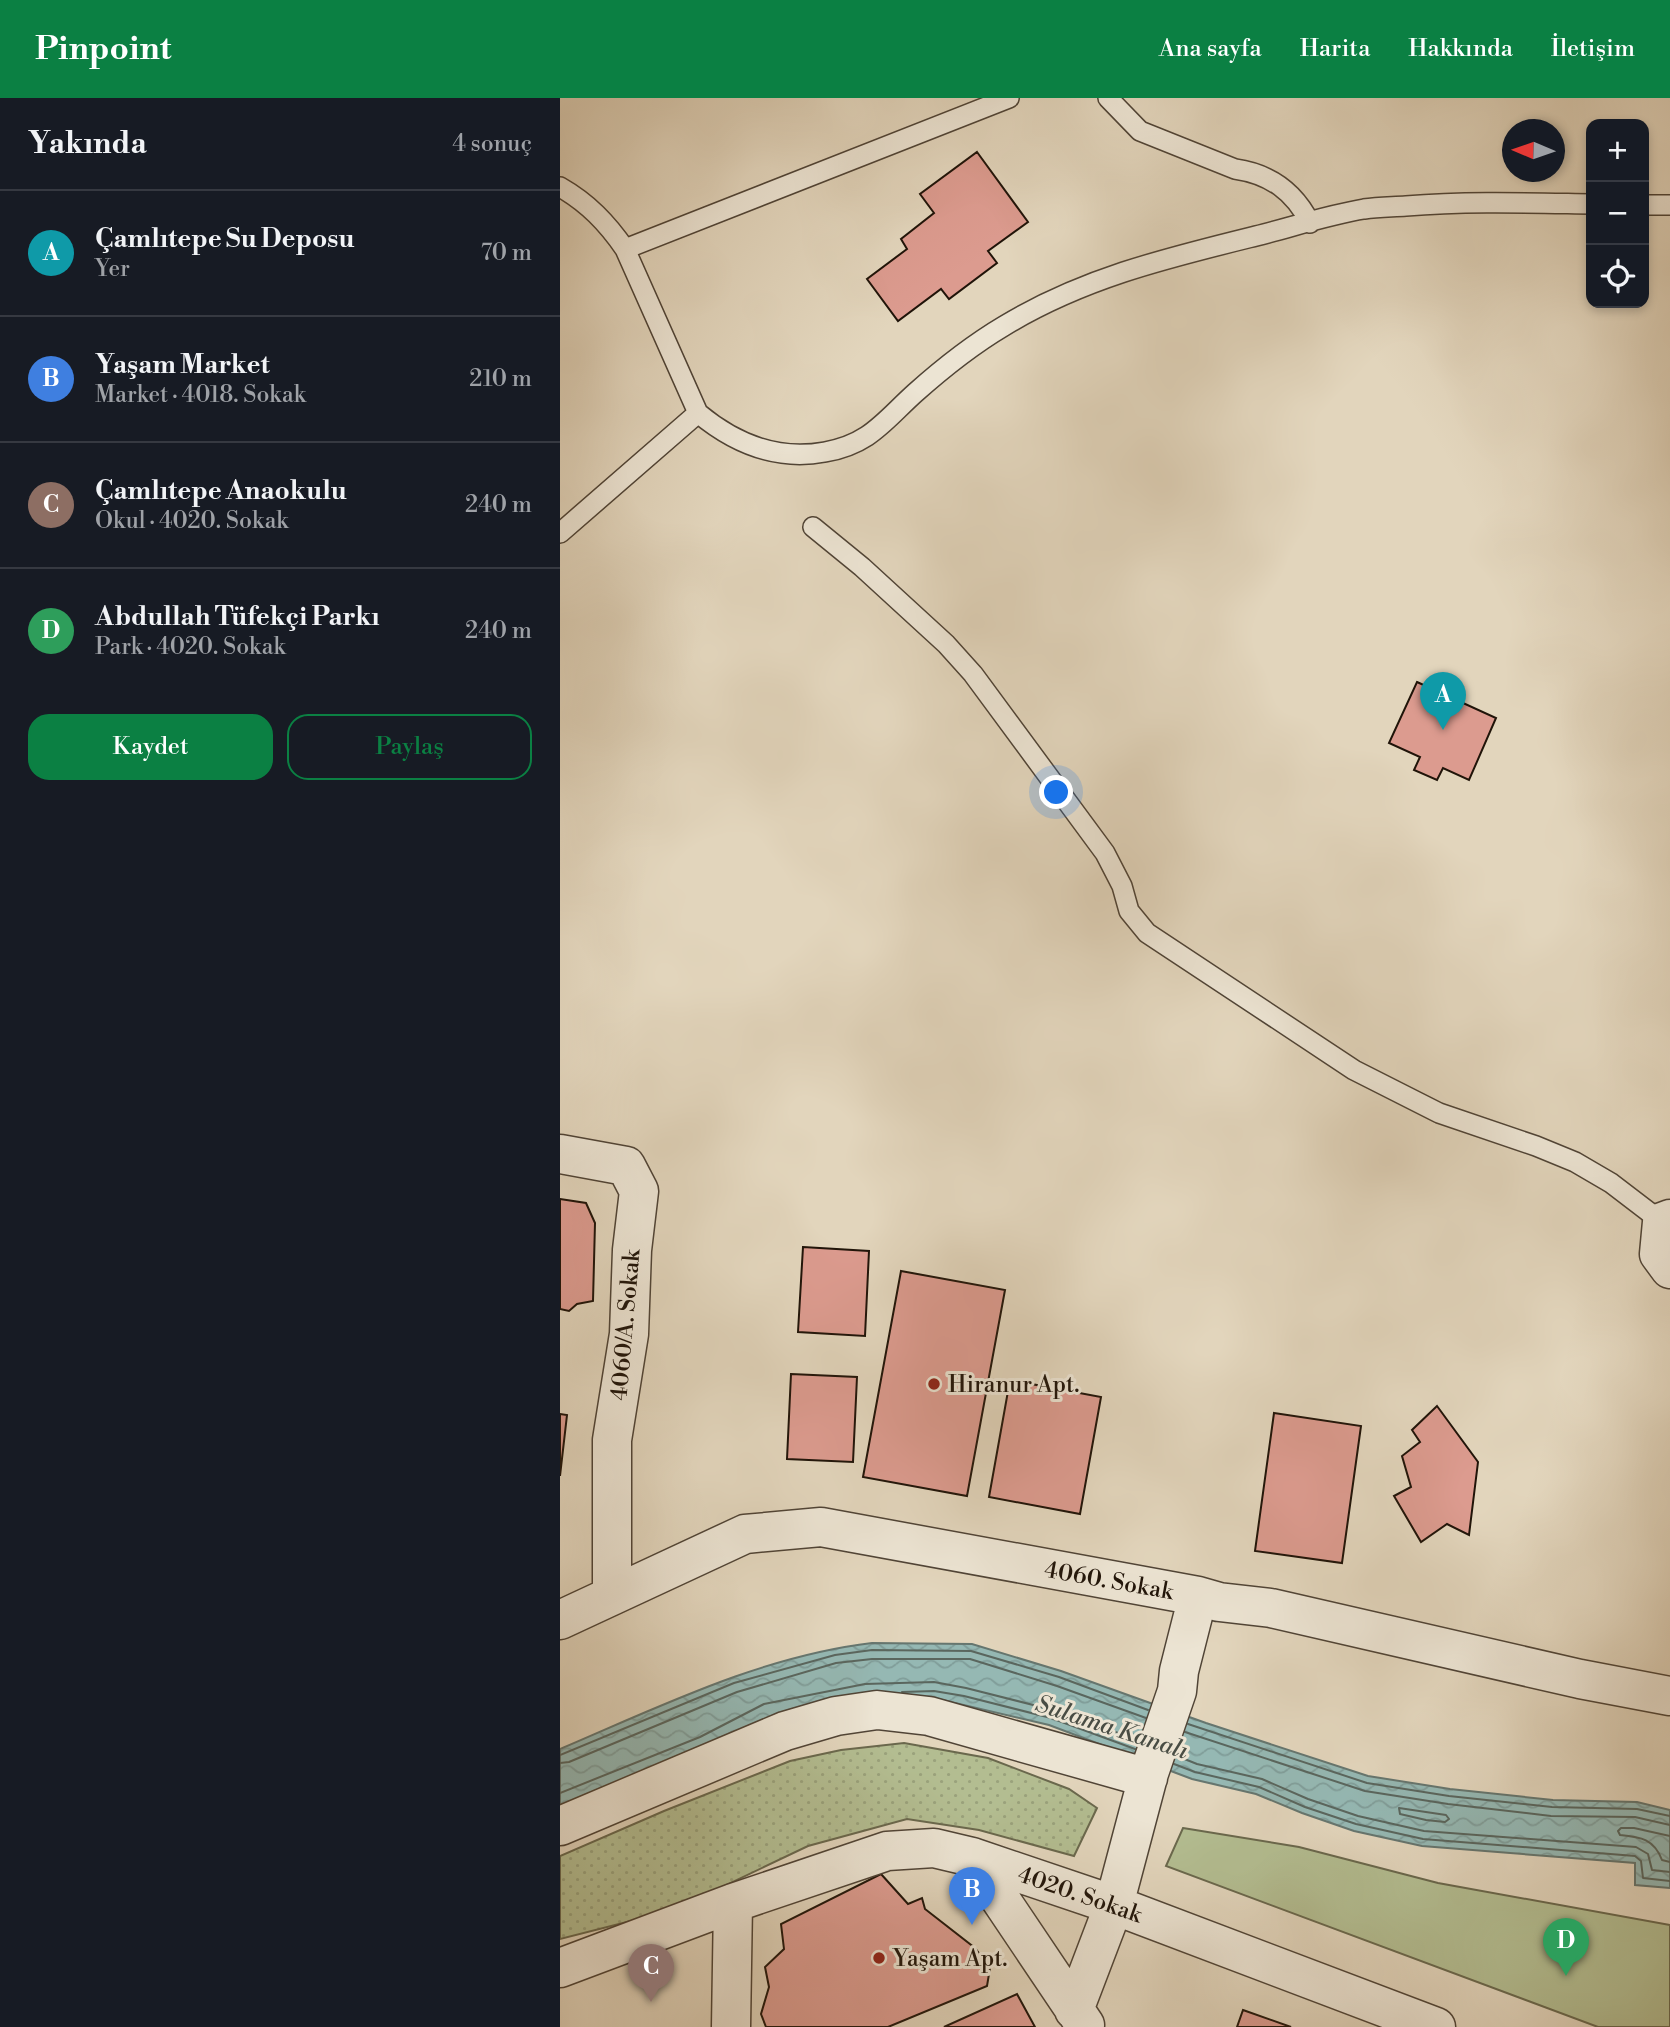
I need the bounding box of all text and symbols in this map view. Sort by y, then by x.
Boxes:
text: Pinpoint [35,29,172,70]
text: Ana sayfa [1159,34,1262,64]
text: Harita [1300,34,1370,64]
text: Hakkında [1408,34,1513,64]
text: İletişim [1551,34,1635,64]
north arrow [1502,119,1565,182]
map controls [1586,119,1649,308]
button: + [1586,119,1649,182]
text: Yakında [28,125,147,163]
text: 4 sonuç [452,130,532,158]
button: − [1586,182,1649,245]
text: Çamlıtepe Su Deposu [95,223,354,255]
text: A [43,239,59,267]
text: 70 m [481,239,532,267]
button: locate [1586,245,1649,308]
text: Yer [95,255,130,283]
text: Yaşam Market [95,349,270,381]
text: B [42,365,60,393]
text: 210 m [469,365,532,393]
text: Market · 4018. Sokak [95,381,306,409]
text: Çamlıtepe Anaokulu [95,475,347,507]
text: C [43,491,59,519]
text: 240 m [465,491,532,519]
text: Okul · 4020. Sokak [95,507,288,535]
text: Abdullah Tüfekçi Parkı [95,601,380,633]
text: D [42,617,60,645]
text: 240 m [465,617,532,645]
text: Park · 4020. Sokak [95,633,286,661]
pin: A [1420,672,1466,730]
button: Kaydet [28,714,273,780]
button: Paylaş [287,714,532,780]
your location [1039,775,1073,809]
street label: 4060/A. Sokak [605,1247,647,1402]
place label: Hiranur Apt. [948,1371,1079,1399]
marker: Hiranur Apt. [926,1376,942,1392]
street label: 4060. Sokak [1042,1556,1177,1606]
water label: Sulama Kanalı [1031,1689,1192,1767]
street label: 4020. Sokak [1014,1861,1146,1930]
pin: B [949,1867,995,1925]
pin: D [1543,1918,1589,1976]
pin: C [628,1944,674,2002]
place label: Yaşam Apt. [892,1945,1008,1973]
marker: Yaşam Apt. [871,1950,887,1966]

